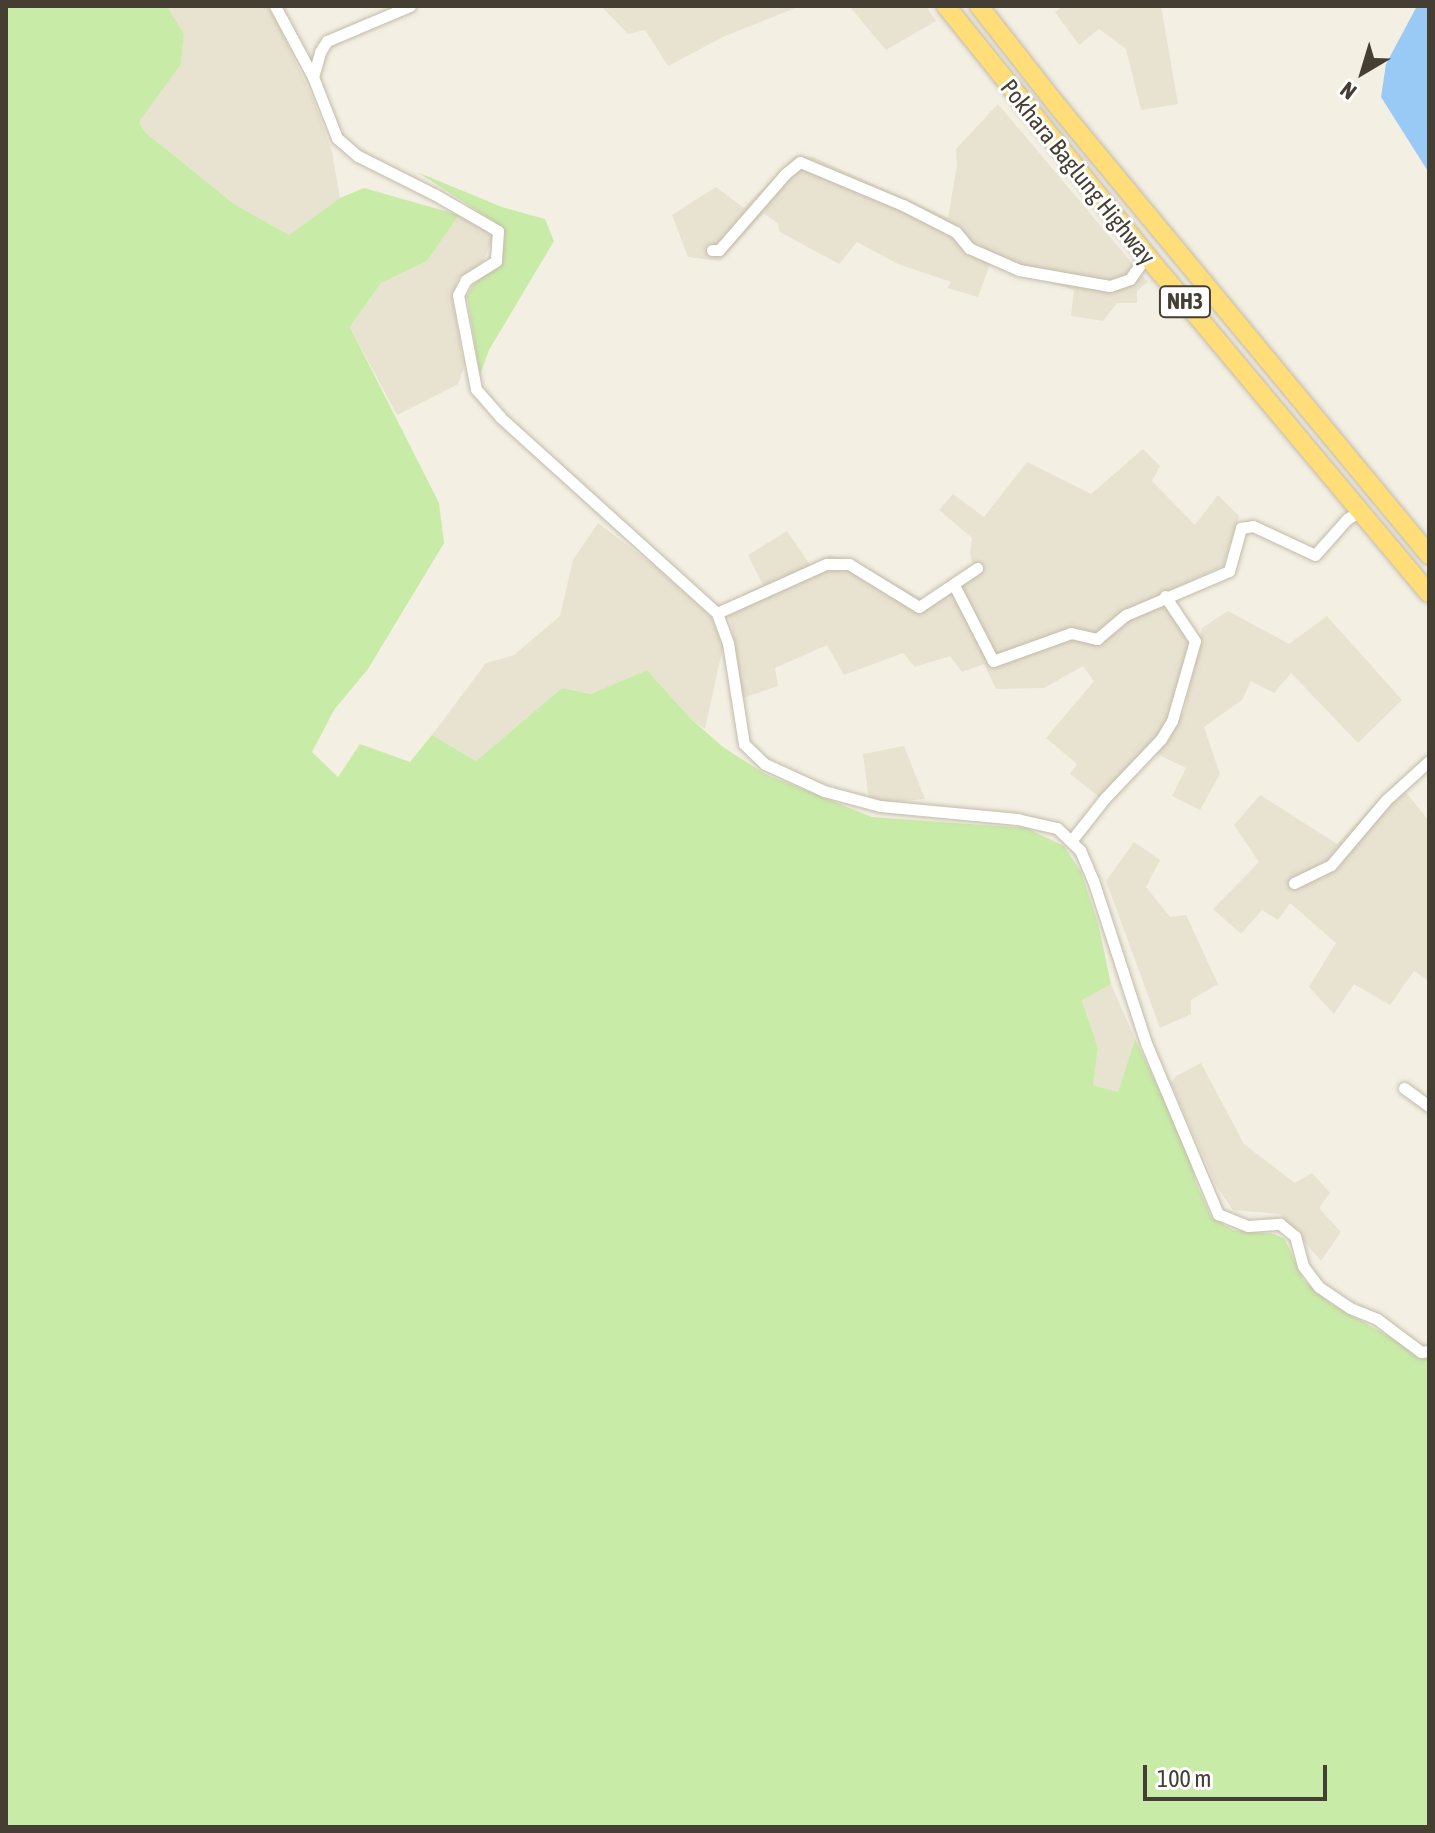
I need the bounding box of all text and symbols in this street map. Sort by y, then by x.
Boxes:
north arrow [1323,32,1403,112]
street label: Pokhara Baglung Highway [994,74,1162,270]
text: N [1335,77,1361,105]
road number: NH3 [1157,284,1213,320]
scale bar [1147,1749,1331,1799]
text: 100 m [1157,1765,1211,1792]

